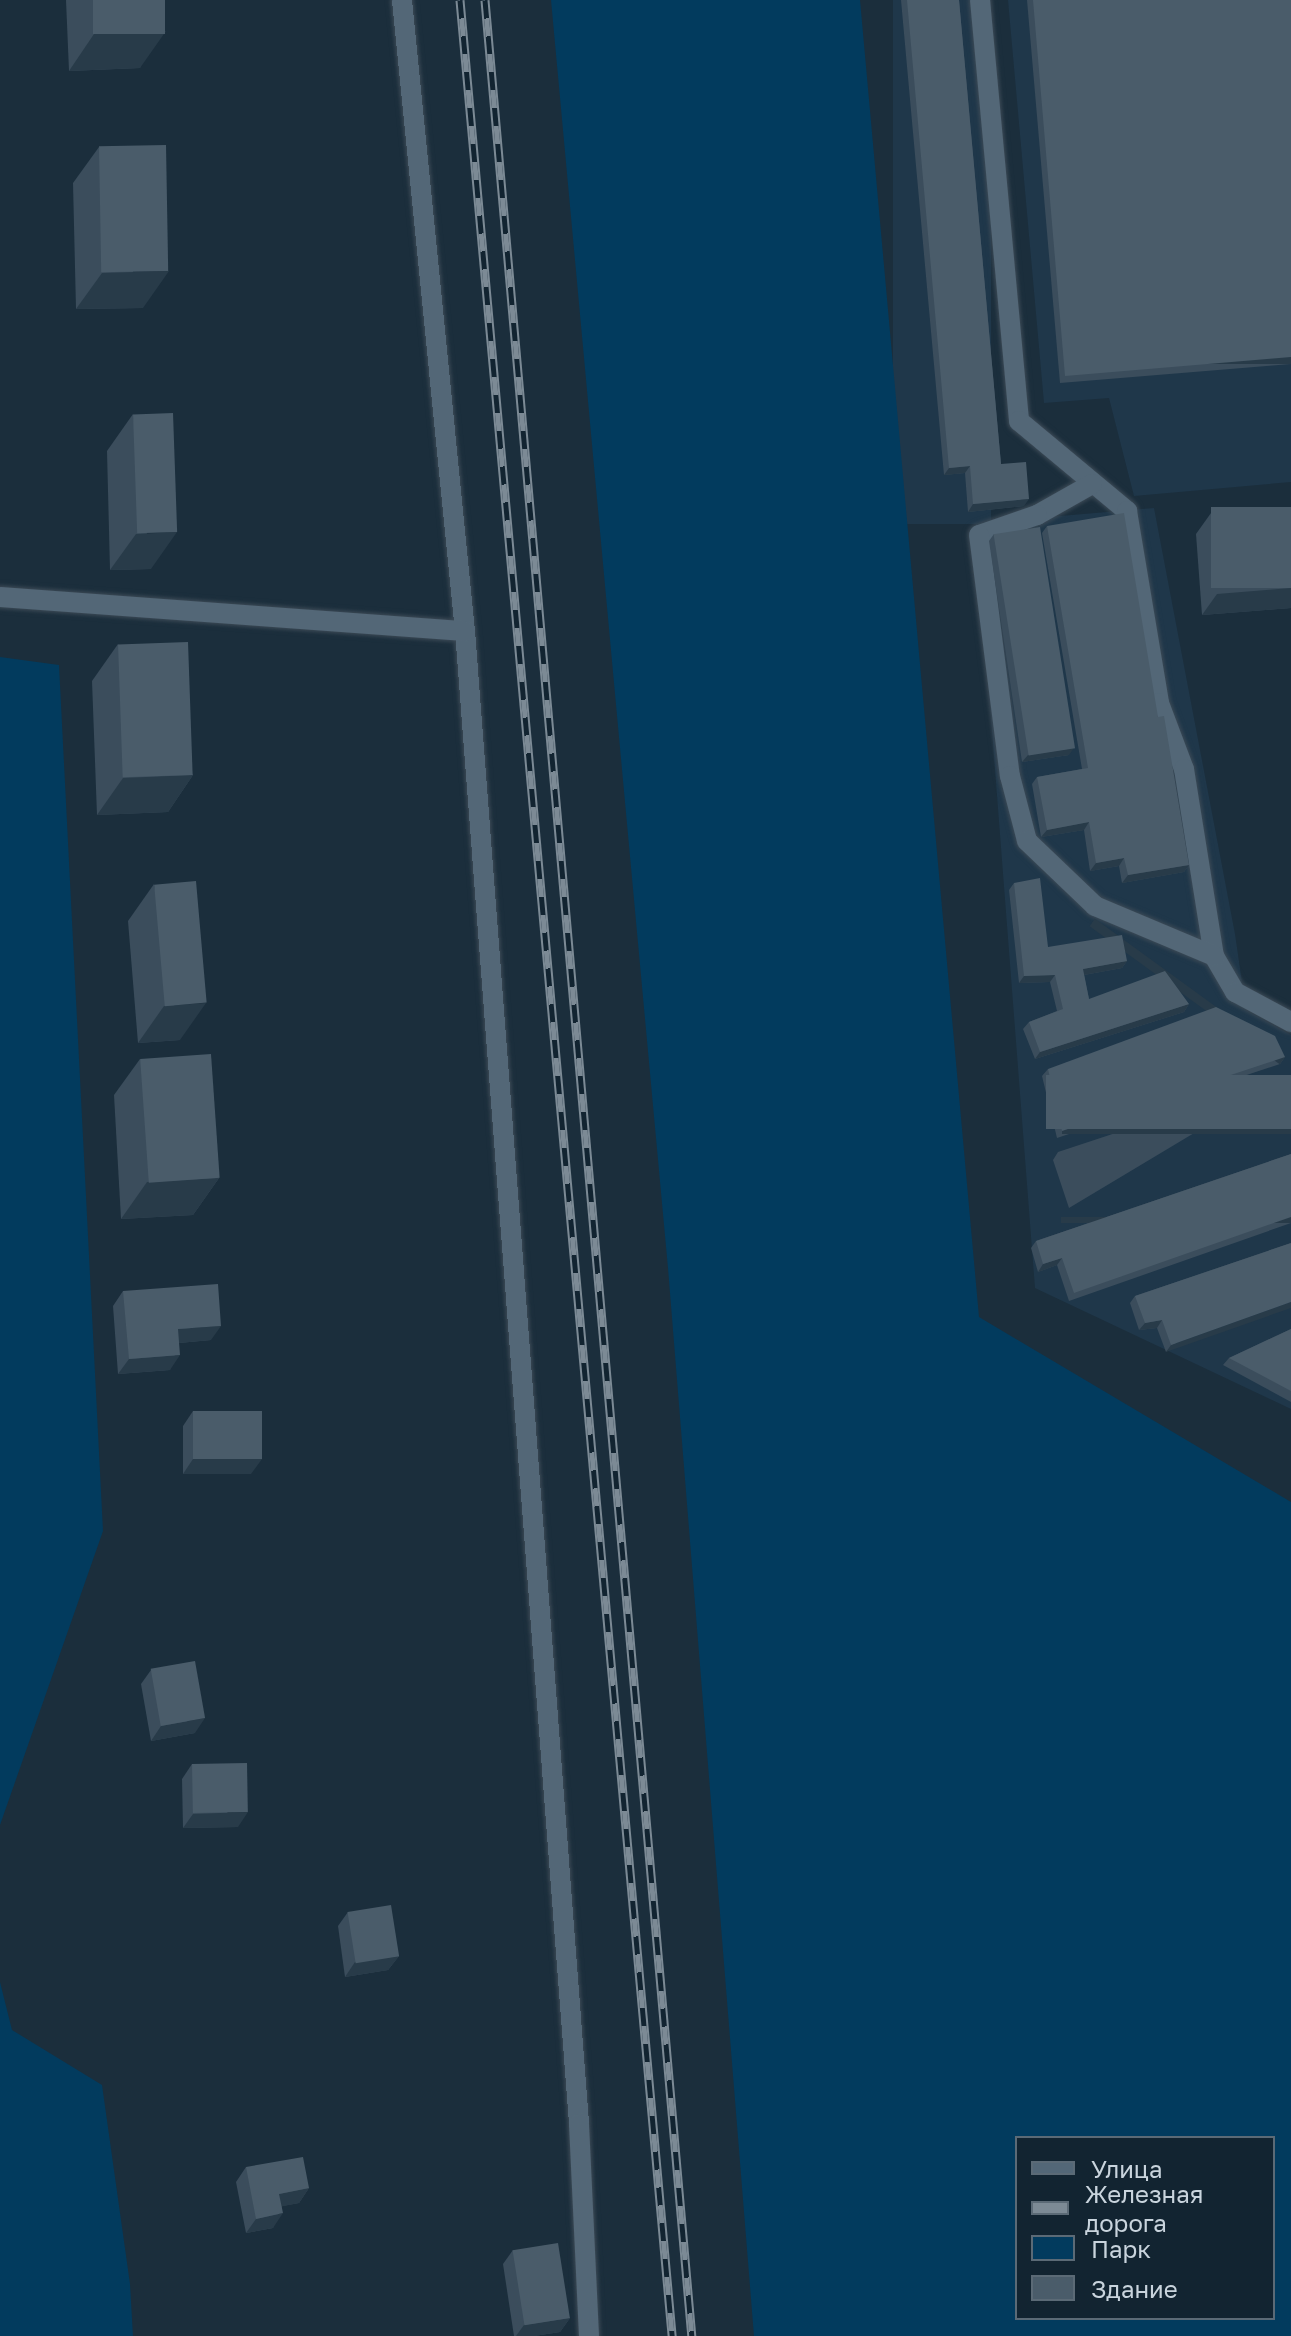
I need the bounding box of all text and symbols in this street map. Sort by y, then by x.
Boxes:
legend [1015,2136,1275,2320]
text: Улица [1091,2154,1163,2183]
text: Железная дорога [1085,2179,1203,2237]
text: Парк [1091,2234,1151,2263]
text: Здание [1091,2274,1178,2303]

